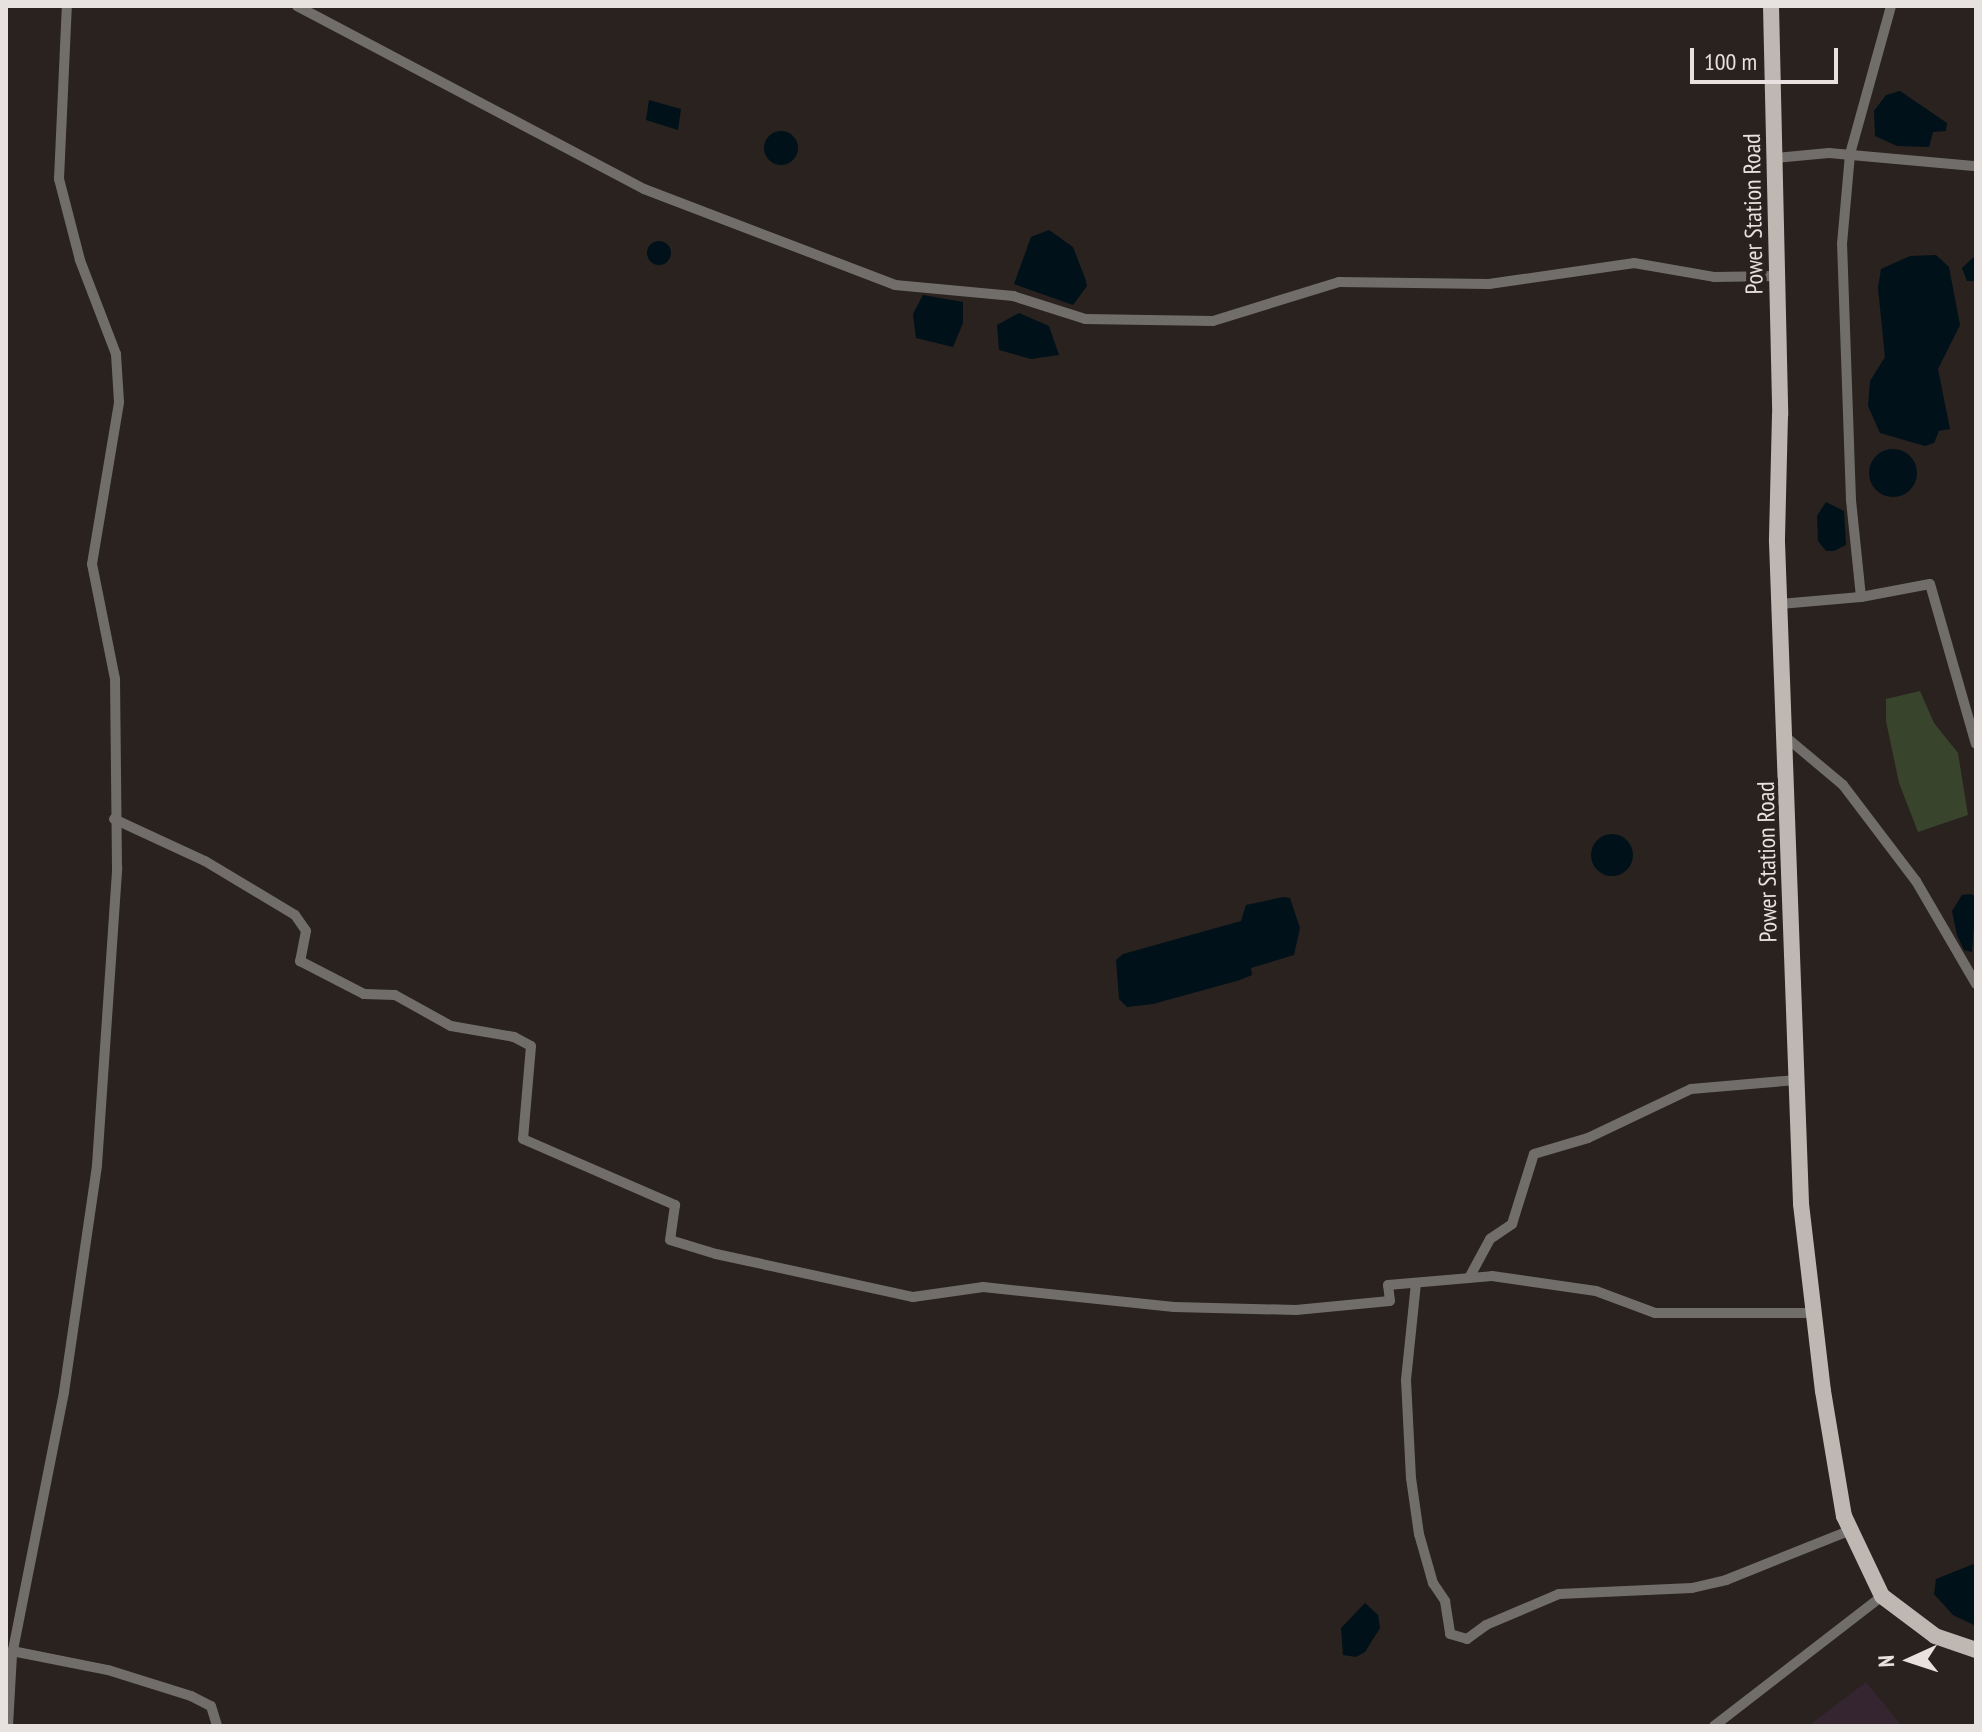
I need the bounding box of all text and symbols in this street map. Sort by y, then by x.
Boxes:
scale bar [1694,32,1842,82]
text: 100 m [1704,46,1757,77]
street label: Power Station Road [1737,133,1769,295]
street label: Power Station Road [1751,781,1783,943]
north arrow [1870,1620,1950,1700]
text: N [1872,1655,1900,1668]

